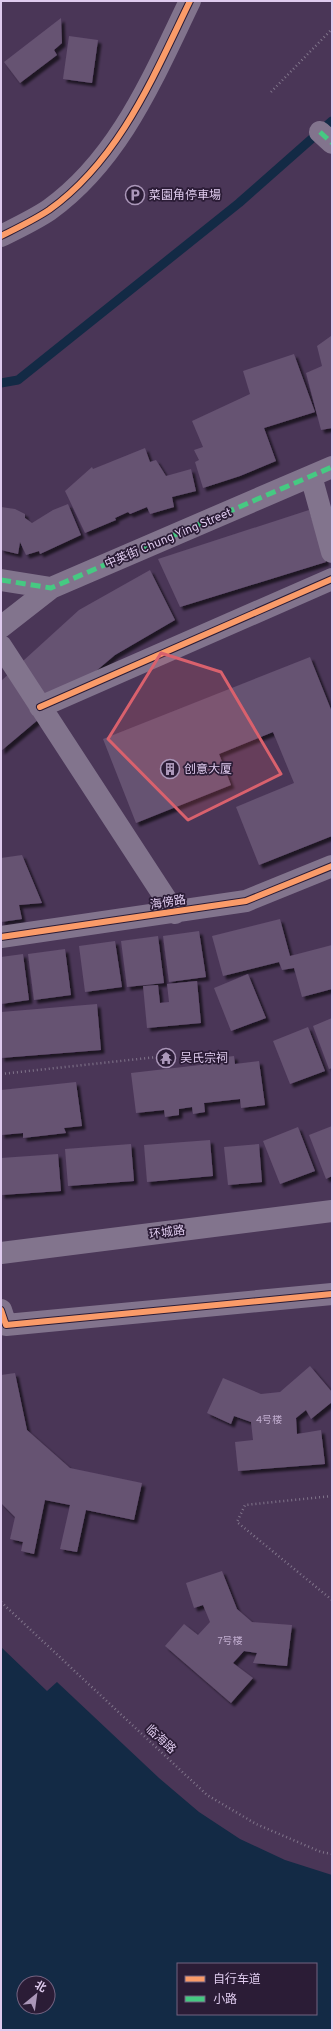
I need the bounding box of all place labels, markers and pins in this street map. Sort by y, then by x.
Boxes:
parking icon: 菜園角停車場 [124,184,146,206]
place label: 菜園角停車場 [149,188,221,204]
building icon: 创意大厦 [159,758,181,780]
place label: 创意大厦 [184,762,232,778]
temple icon: 吴氏宗祠 [155,1047,177,1069]
place label: 吴氏宗祠 [180,1051,228,1067]

